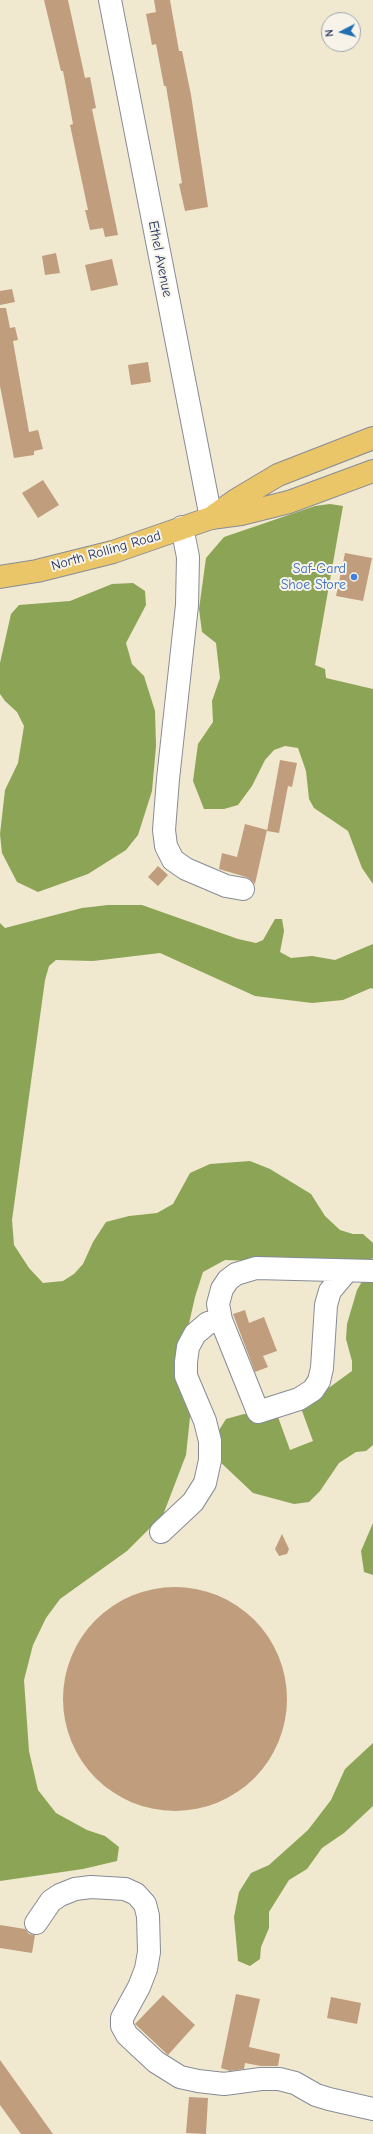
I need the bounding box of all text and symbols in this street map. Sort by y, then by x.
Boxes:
north arrow [321,12,361,52]
text: N [323,29,336,37]
street label: Ethel Avenue [144,219,176,299]
street label: North Rolling Road [49,527,163,575]
place label: Saf-Gard Shoe Store [281,561,346,594]
marker: Saf-Gard Shoe Store [349,572,359,582]

